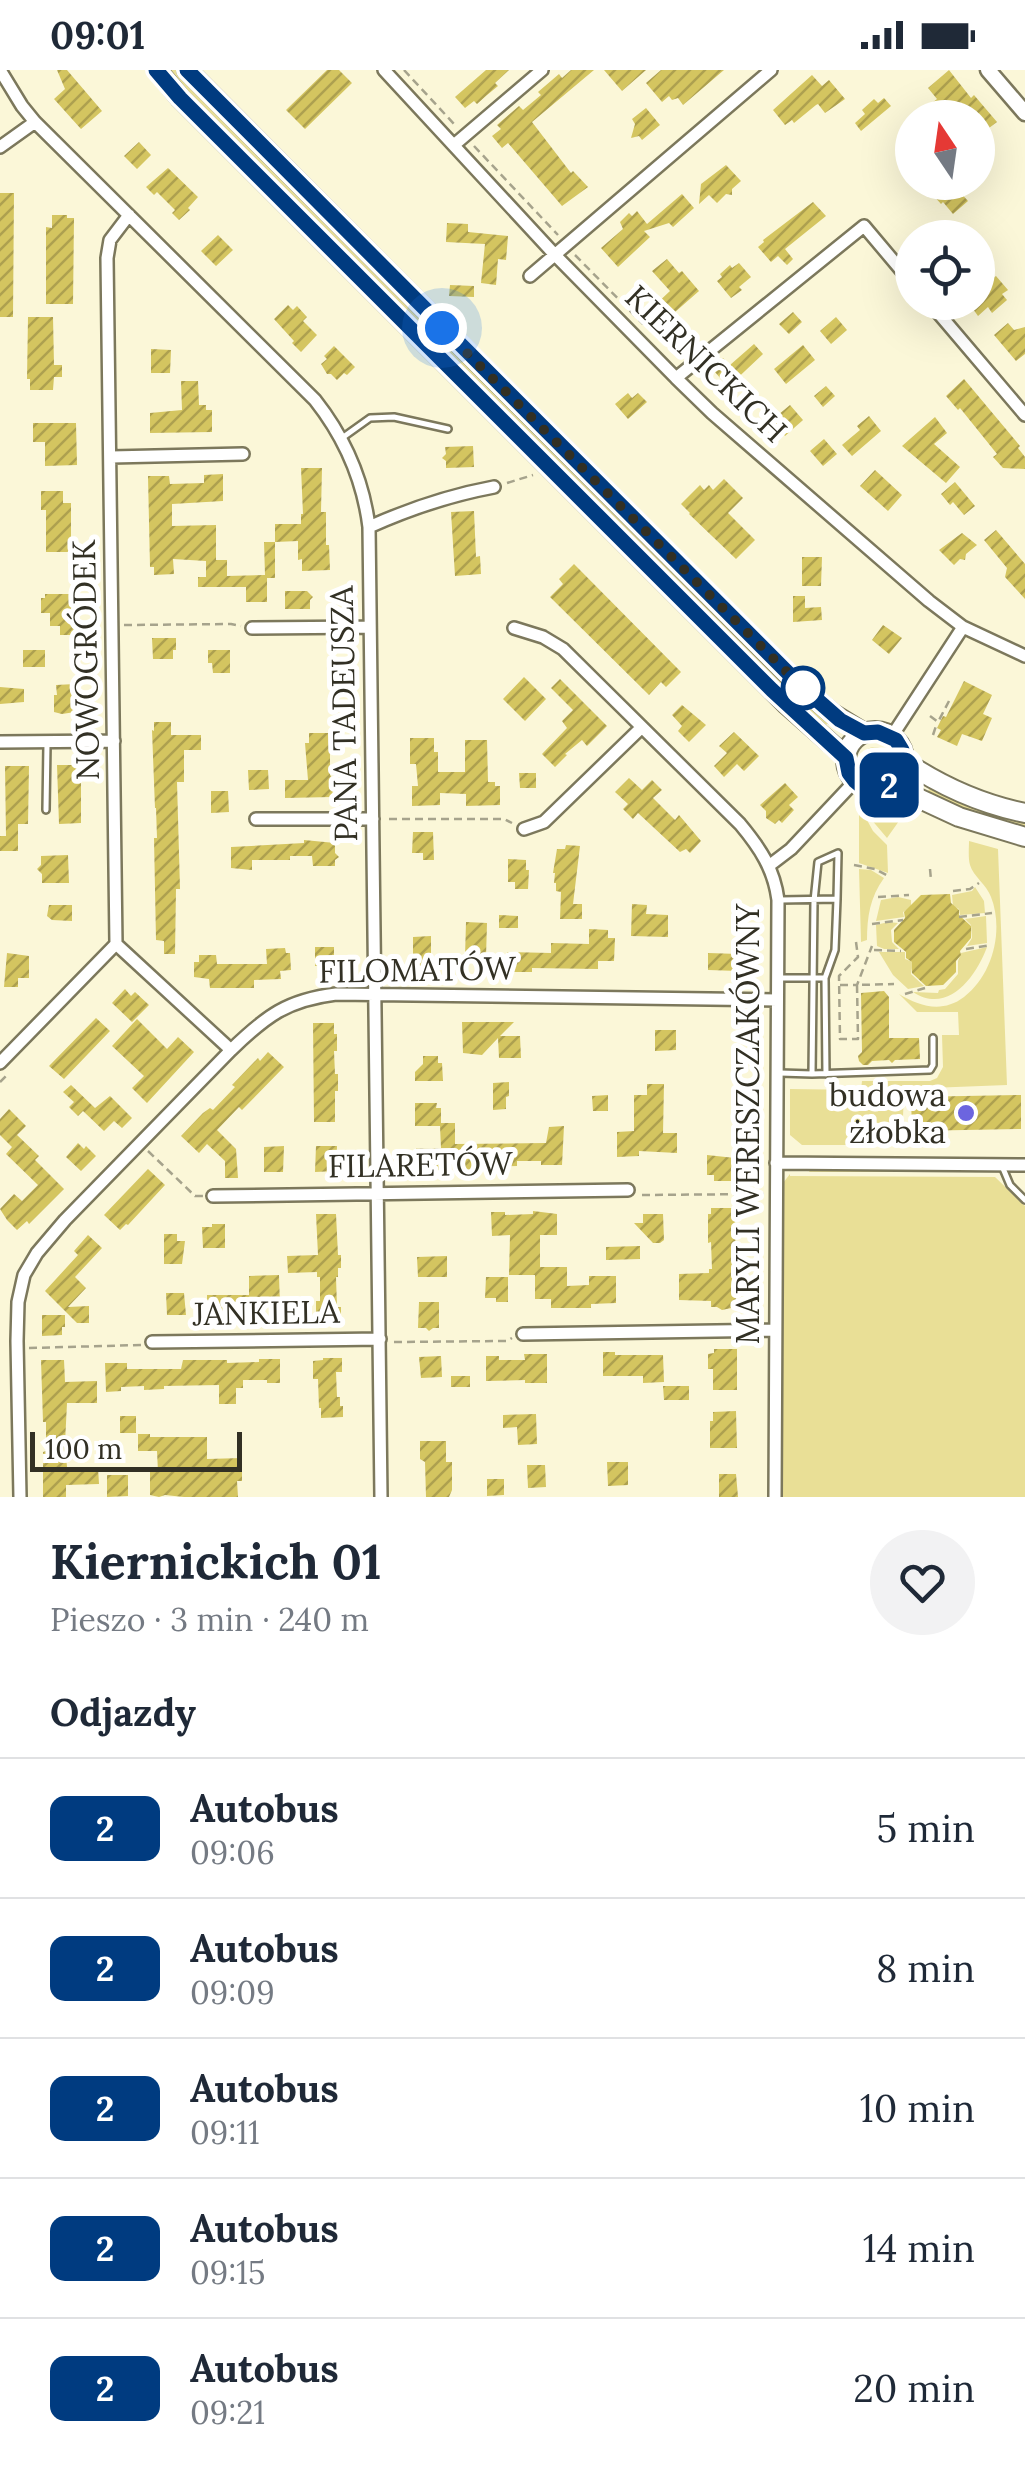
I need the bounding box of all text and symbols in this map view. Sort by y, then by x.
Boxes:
text: 09:01 [50,11,145,59]
north arrow [895,100,995,200]
map controls [895,100,995,320]
button: locate [895,220,995,320]
street label: KIERNICKICH [617,276,796,451]
your location [417,303,467,353]
street label: NOWOGRÓDEK [63,539,108,781]
street label: PANA TADEUSZA [321,585,366,842]
unlabelled marker [782,667,824,709]
line badge: 2 [856,752,922,818]
text: 2 [880,763,898,808]
street label: MARYLI WERESZCZAKÓWNY [727,903,768,1344]
street label: FILOMATÓW [318,947,517,992]
place label: budowa żłobka [829,1074,946,1152]
marker: budowa żłobka [955,1102,977,1124]
street label: FILARETÓW [327,1142,514,1187]
street label: JANKIELA [191,1291,341,1334]
scale bar [30,1427,242,1472]
text: 100 m [45,1431,122,1467]
button: heart [870,1530,975,1635]
text: Kiernickich 01 [50,1531,381,1592]
text: Pieszo · 3 min · 240 m [50,1599,369,1640]
text: Odjazdy [50,1688,196,1736]
text: Autobus [190,1784,339,1832]
text: 5 min [877,1804,975,1852]
text: 2 [96,1806,114,1851]
text: 09:06 [190,1832,275,1873]
text: Autobus [190,1924,339,1972]
text: 8 min [876,1944,975,1992]
text: 2 [96,1946,114,1991]
text: 09:09 [190,1972,275,2013]
text: Autobus [190,2064,339,2112]
text: 10 min [860,2084,975,2132]
text: 2 [96,2086,114,2131]
text: 09:11 [190,2112,260,2153]
text: Autobus [190,2204,339,2252]
text: 14 min [863,2224,975,2272]
text: 2 [96,2226,114,2271]
text: 09:15 [190,2252,265,2293]
text: Autobus [190,2344,339,2392]
text: 20 min [853,2364,975,2412]
text: 2 [96,2366,114,2411]
text: 09:21 [190,2392,265,2433]

